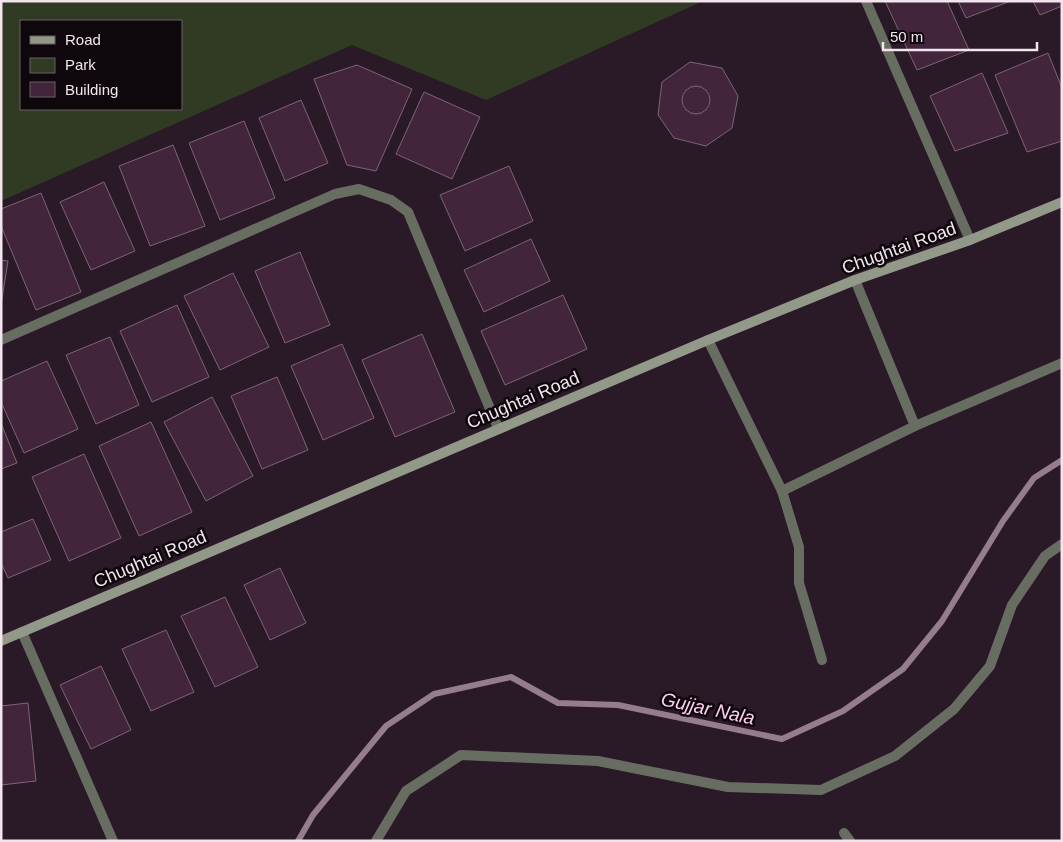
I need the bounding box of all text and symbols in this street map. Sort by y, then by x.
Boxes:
legend [20,20,182,110]
scale bar [883,20,1037,52]
text: 50 m [890,28,923,45]
text: Road [65,31,101,48]
text: Park [65,56,96,73]
text: Building [65,81,118,98]
street label: Chughtai Road [839,218,959,278]
street label: Chughtai Road [464,367,582,433]
street label: Chughtai Road [91,526,209,592]
water label: Gujjar Nala [659,688,757,729]

